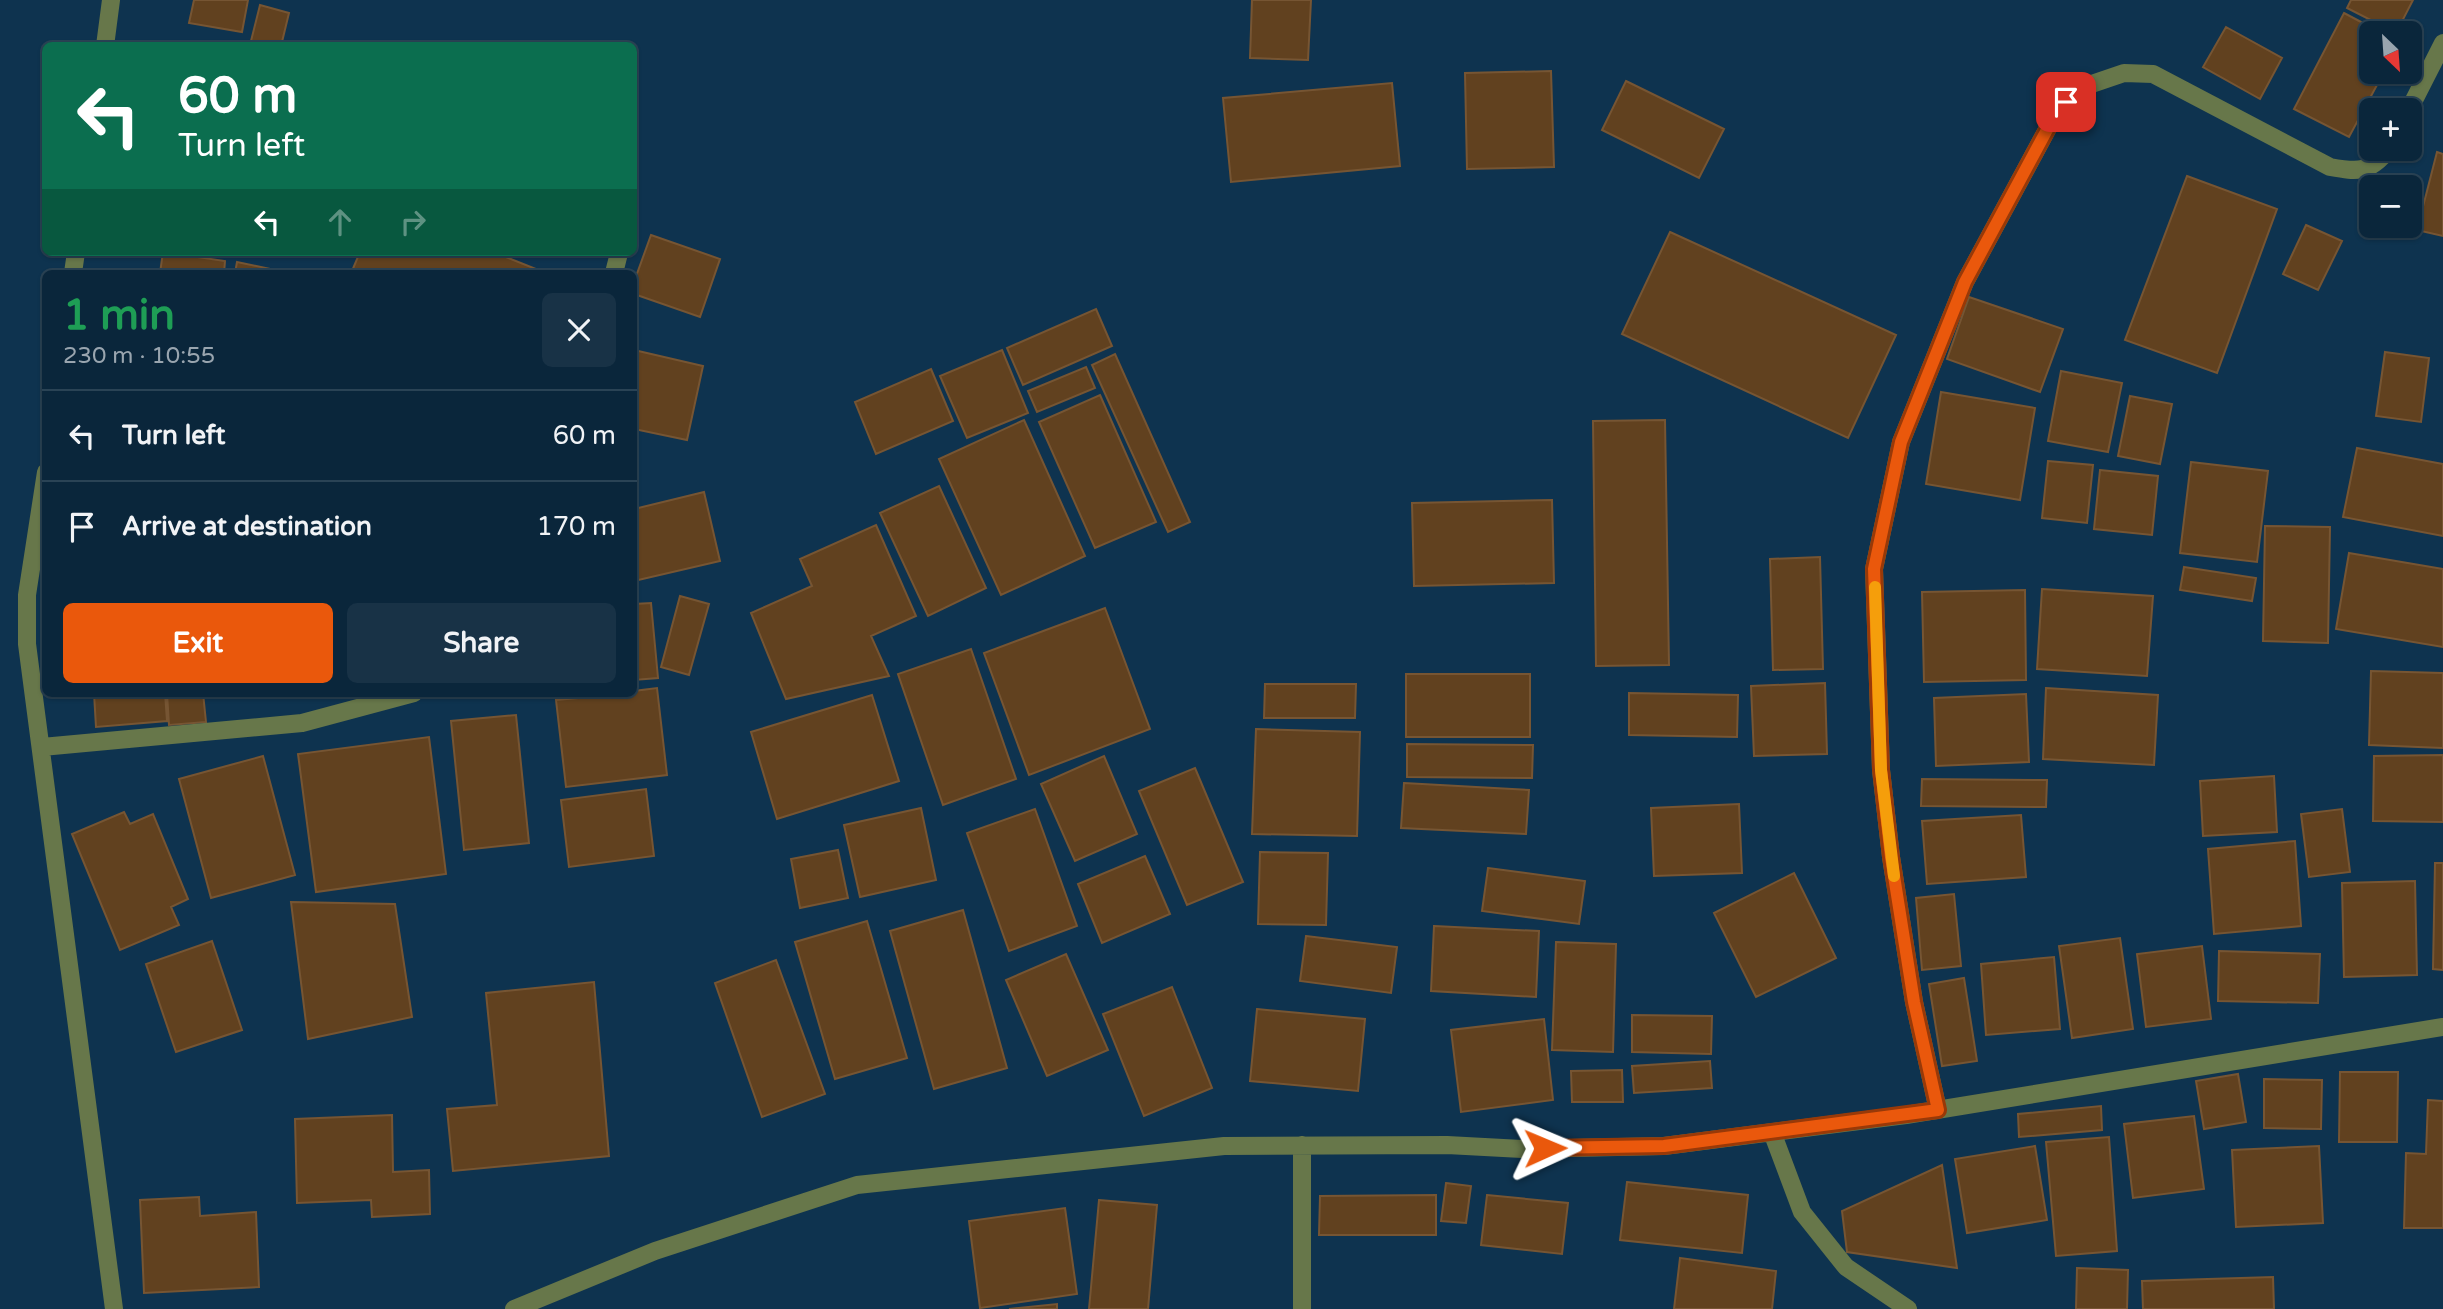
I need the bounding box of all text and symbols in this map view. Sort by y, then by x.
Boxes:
north arrow [2359,21,2422,84]
map controls [2359,21,2422,238]
text: 60 m [178,67,297,126]
icon: left [63,70,154,161]
pin [2036,72,2096,132]
icon: arrive [2047,83,2085,121]
button: + [2359,98,2422,161]
text: Turn left [178,127,305,165]
button: − [2359,175,2422,238]
icon: left [248,203,286,241]
icon: ahead [321,203,359,241]
icon: right [394,203,432,241]
text: 1 min [63,290,175,341]
button: close [542,293,616,367]
text: 230 m · 10:55 [63,342,215,370]
icon: left [63,417,101,455]
text: Turn left [122,420,225,451]
text: 60 m [553,420,616,451]
icon: arrive [63,508,101,546]
text: Arrive at destination [122,511,372,542]
text: 170 m [536,511,616,542]
button: Exit [63,603,333,683]
button: Share [347,603,616,683]
position arrow [1508,1111,1582,1185]

